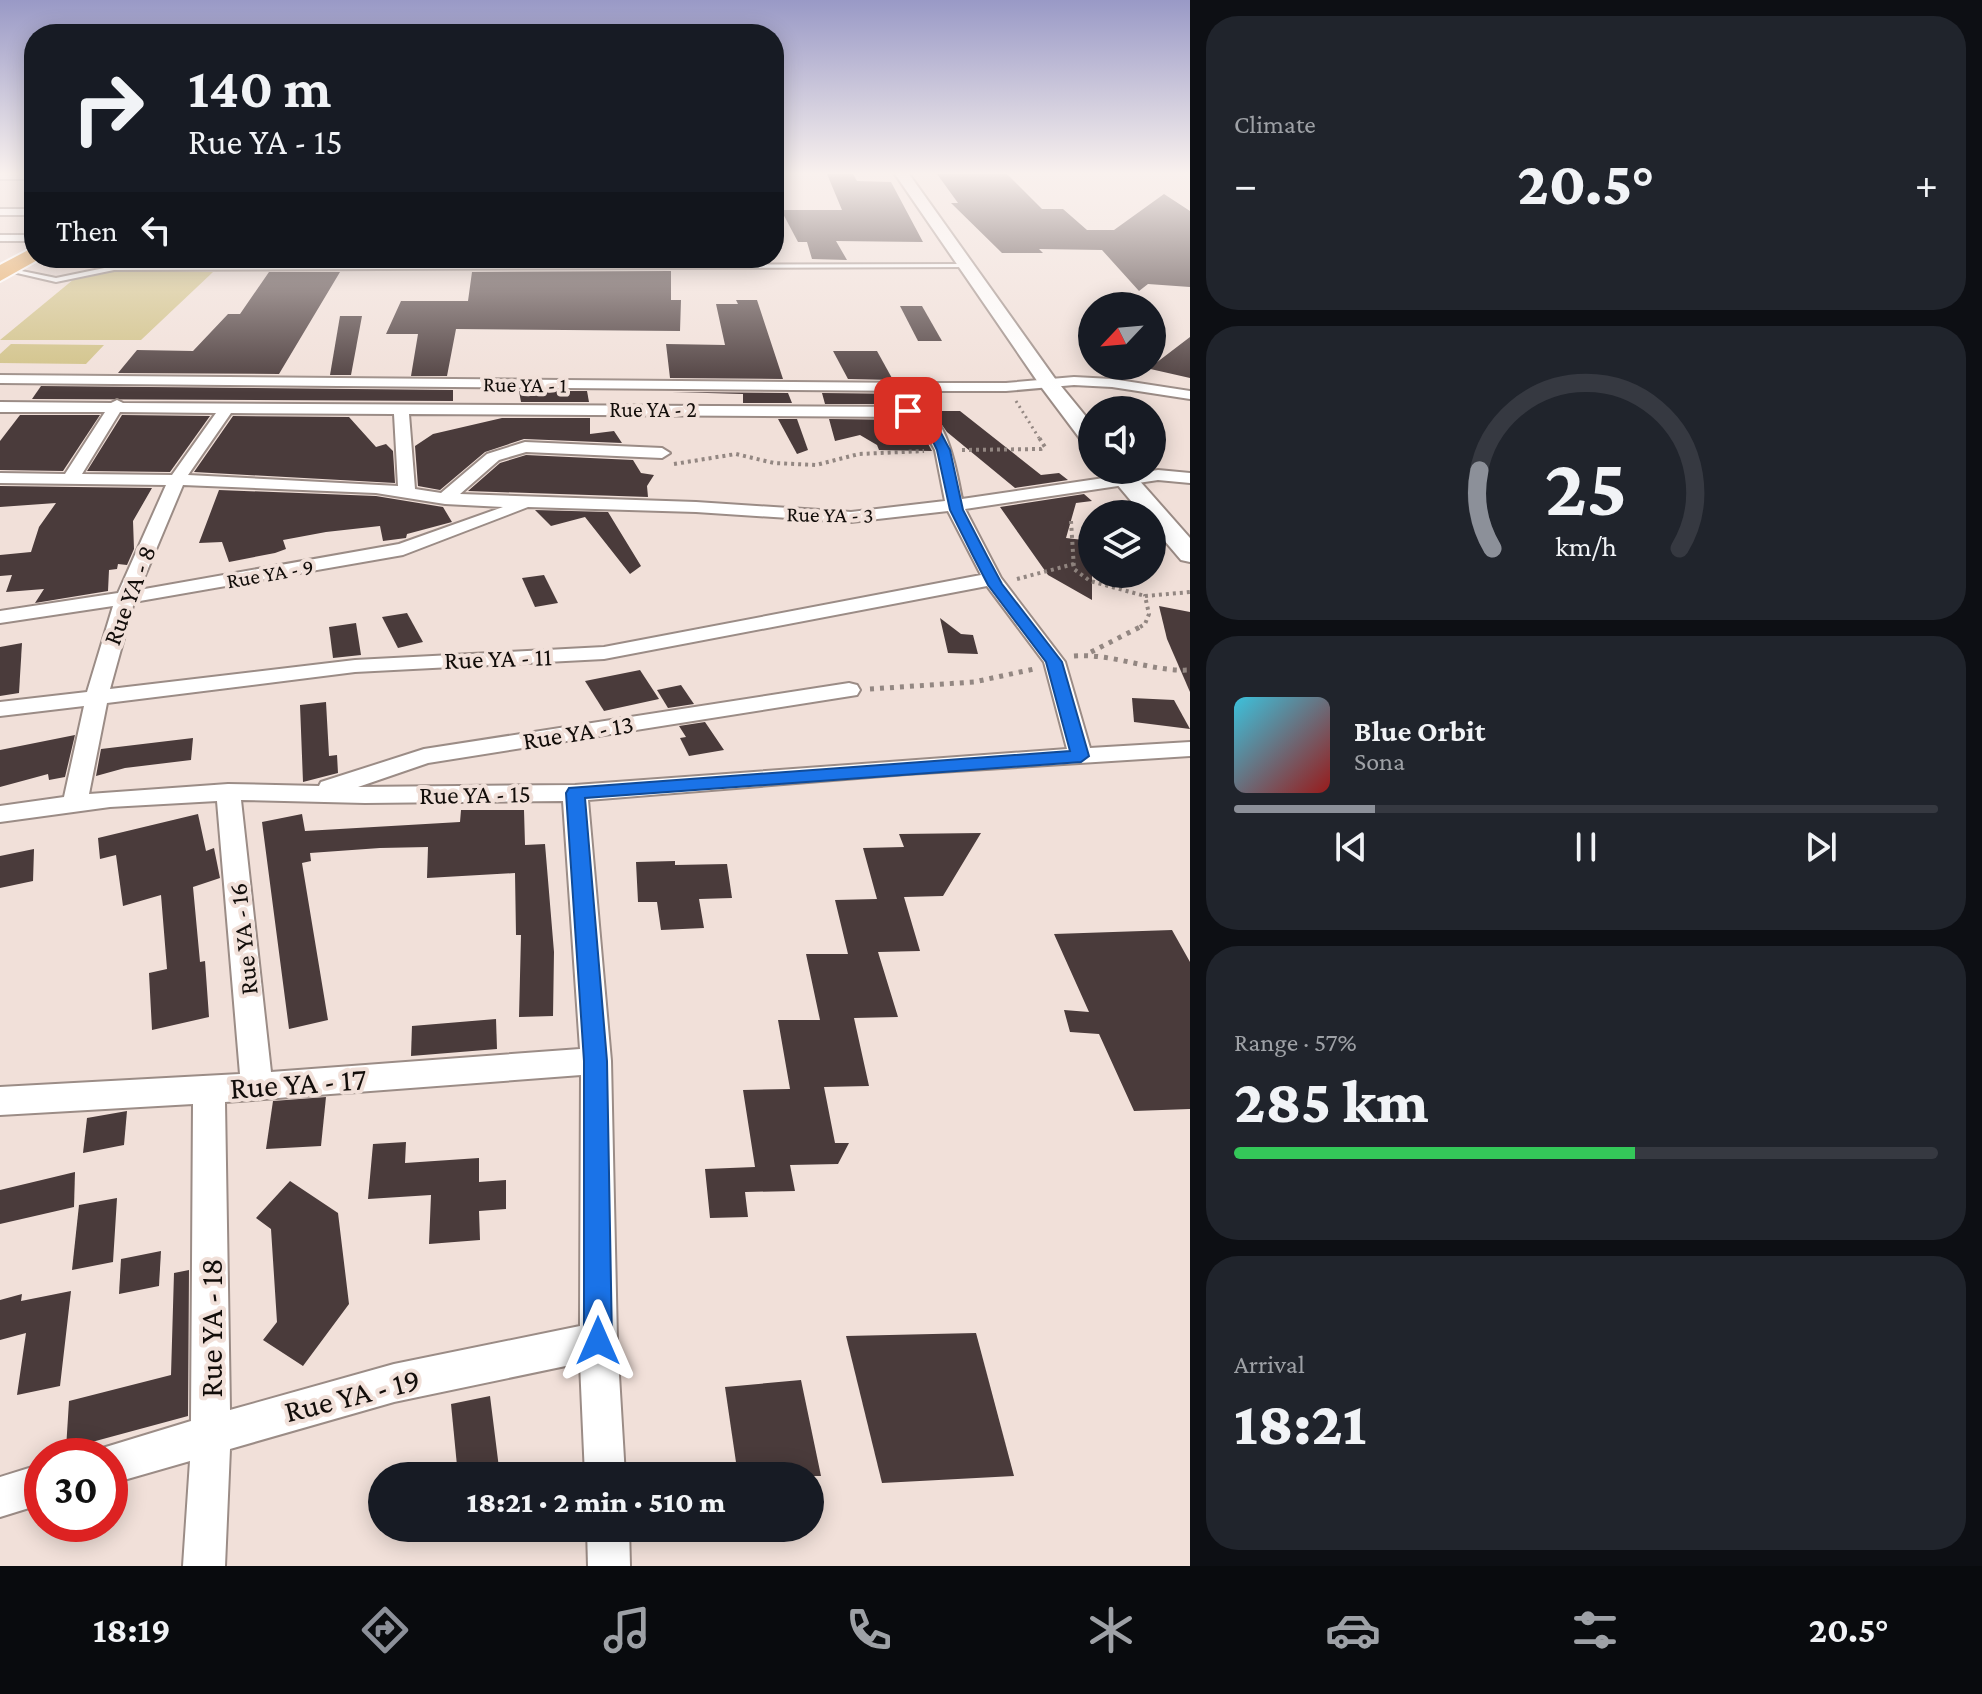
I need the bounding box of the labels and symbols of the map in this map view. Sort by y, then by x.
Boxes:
north arrow [1078,292,1166,380]
street label: Rue YA - 1 [483,371,567,398]
pin [874,377,942,445]
street label: Rue YA - 2 [609,397,697,422]
street label: Rue YA - 3 [786,501,874,528]
street label: Rue YA - 8 [97,541,162,649]
street label: Rue YA - 9 [225,554,316,593]
street label: Rue YA - 11 [444,642,553,675]
street label: Rue YA - 13 [521,709,636,756]
street label: Rue YA - 15 [419,779,531,810]
street label: Rue YA - 16 [223,881,264,996]
street label: Rue YA - 17 [228,1060,368,1106]
street label: Rue YA - 18 [193,1258,229,1398]
position arrow [556,1299,640,1383]
street label: Rue YA - 19 [280,1361,424,1429]
speed limit sign: 30 [24,1438,128,1542]

